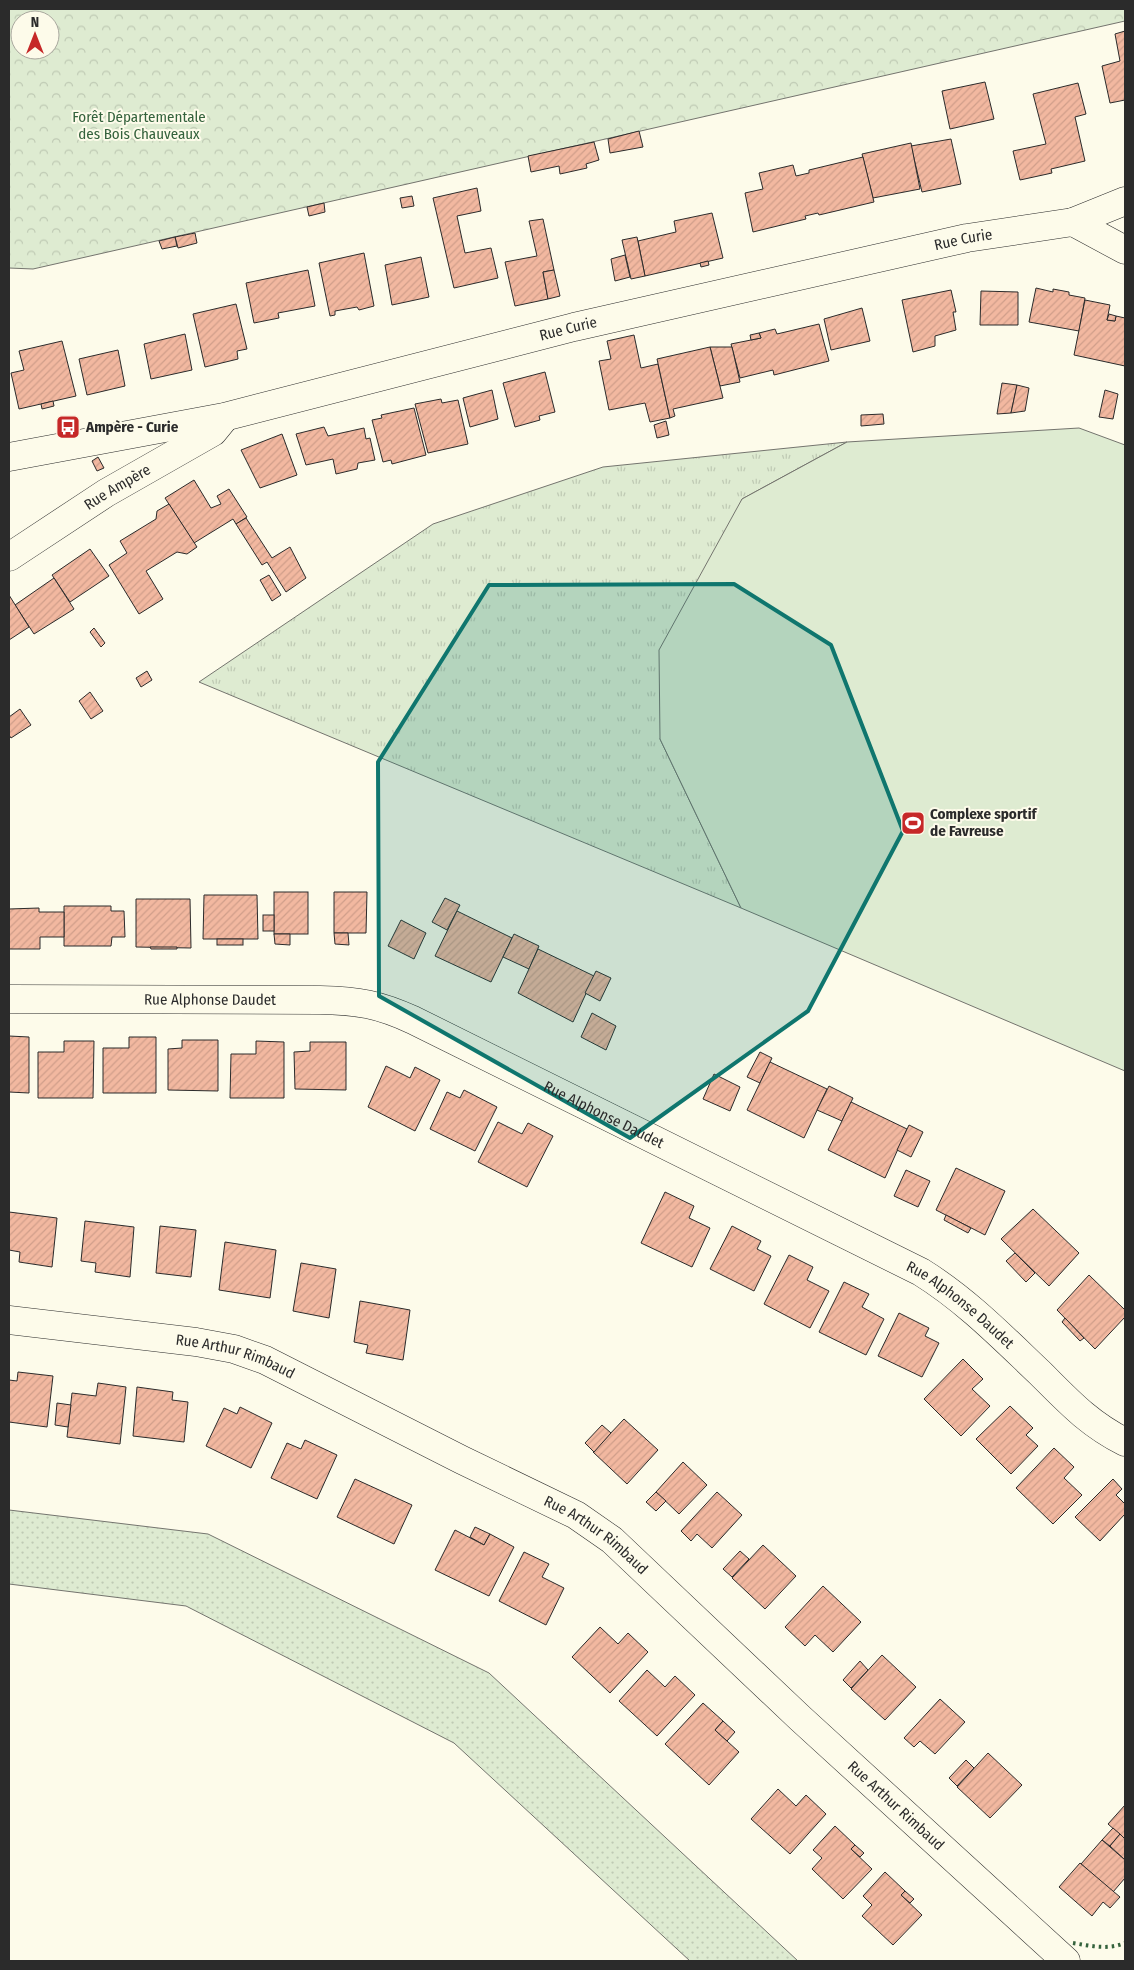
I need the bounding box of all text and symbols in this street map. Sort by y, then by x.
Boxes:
north arrow [10,10,60,60]
text: N [31,14,39,31]
park label: Forêt Départementale des Bois Chauveaux [72,108,206,143]
street label: Rue Curie [932,225,993,254]
street label: Rue Curie [537,313,599,345]
bus stop icon: Ampère - Curie [55,414,81,440]
place label: Ampère - Curie [85,418,179,436]
street label: Rue Ampère [81,460,154,514]
place label: Complexe sportif de Favreuse [930,805,1038,840]
sports icon: Complexe sportif de Favreuse [900,810,926,836]
street label: Rue Alphonse Daudet [144,990,276,1009]
street label: Rue Alphonse Daudet [541,1077,667,1152]
street label: Rue Alphonse Daudet [903,1257,1018,1352]
street label: Rue Arthur Rimbaud [175,1331,298,1383]
street label: Rue Arthur Rimbaud [541,1492,652,1578]
street label: Rue Arthur Rimbaud [844,1757,948,1854]

